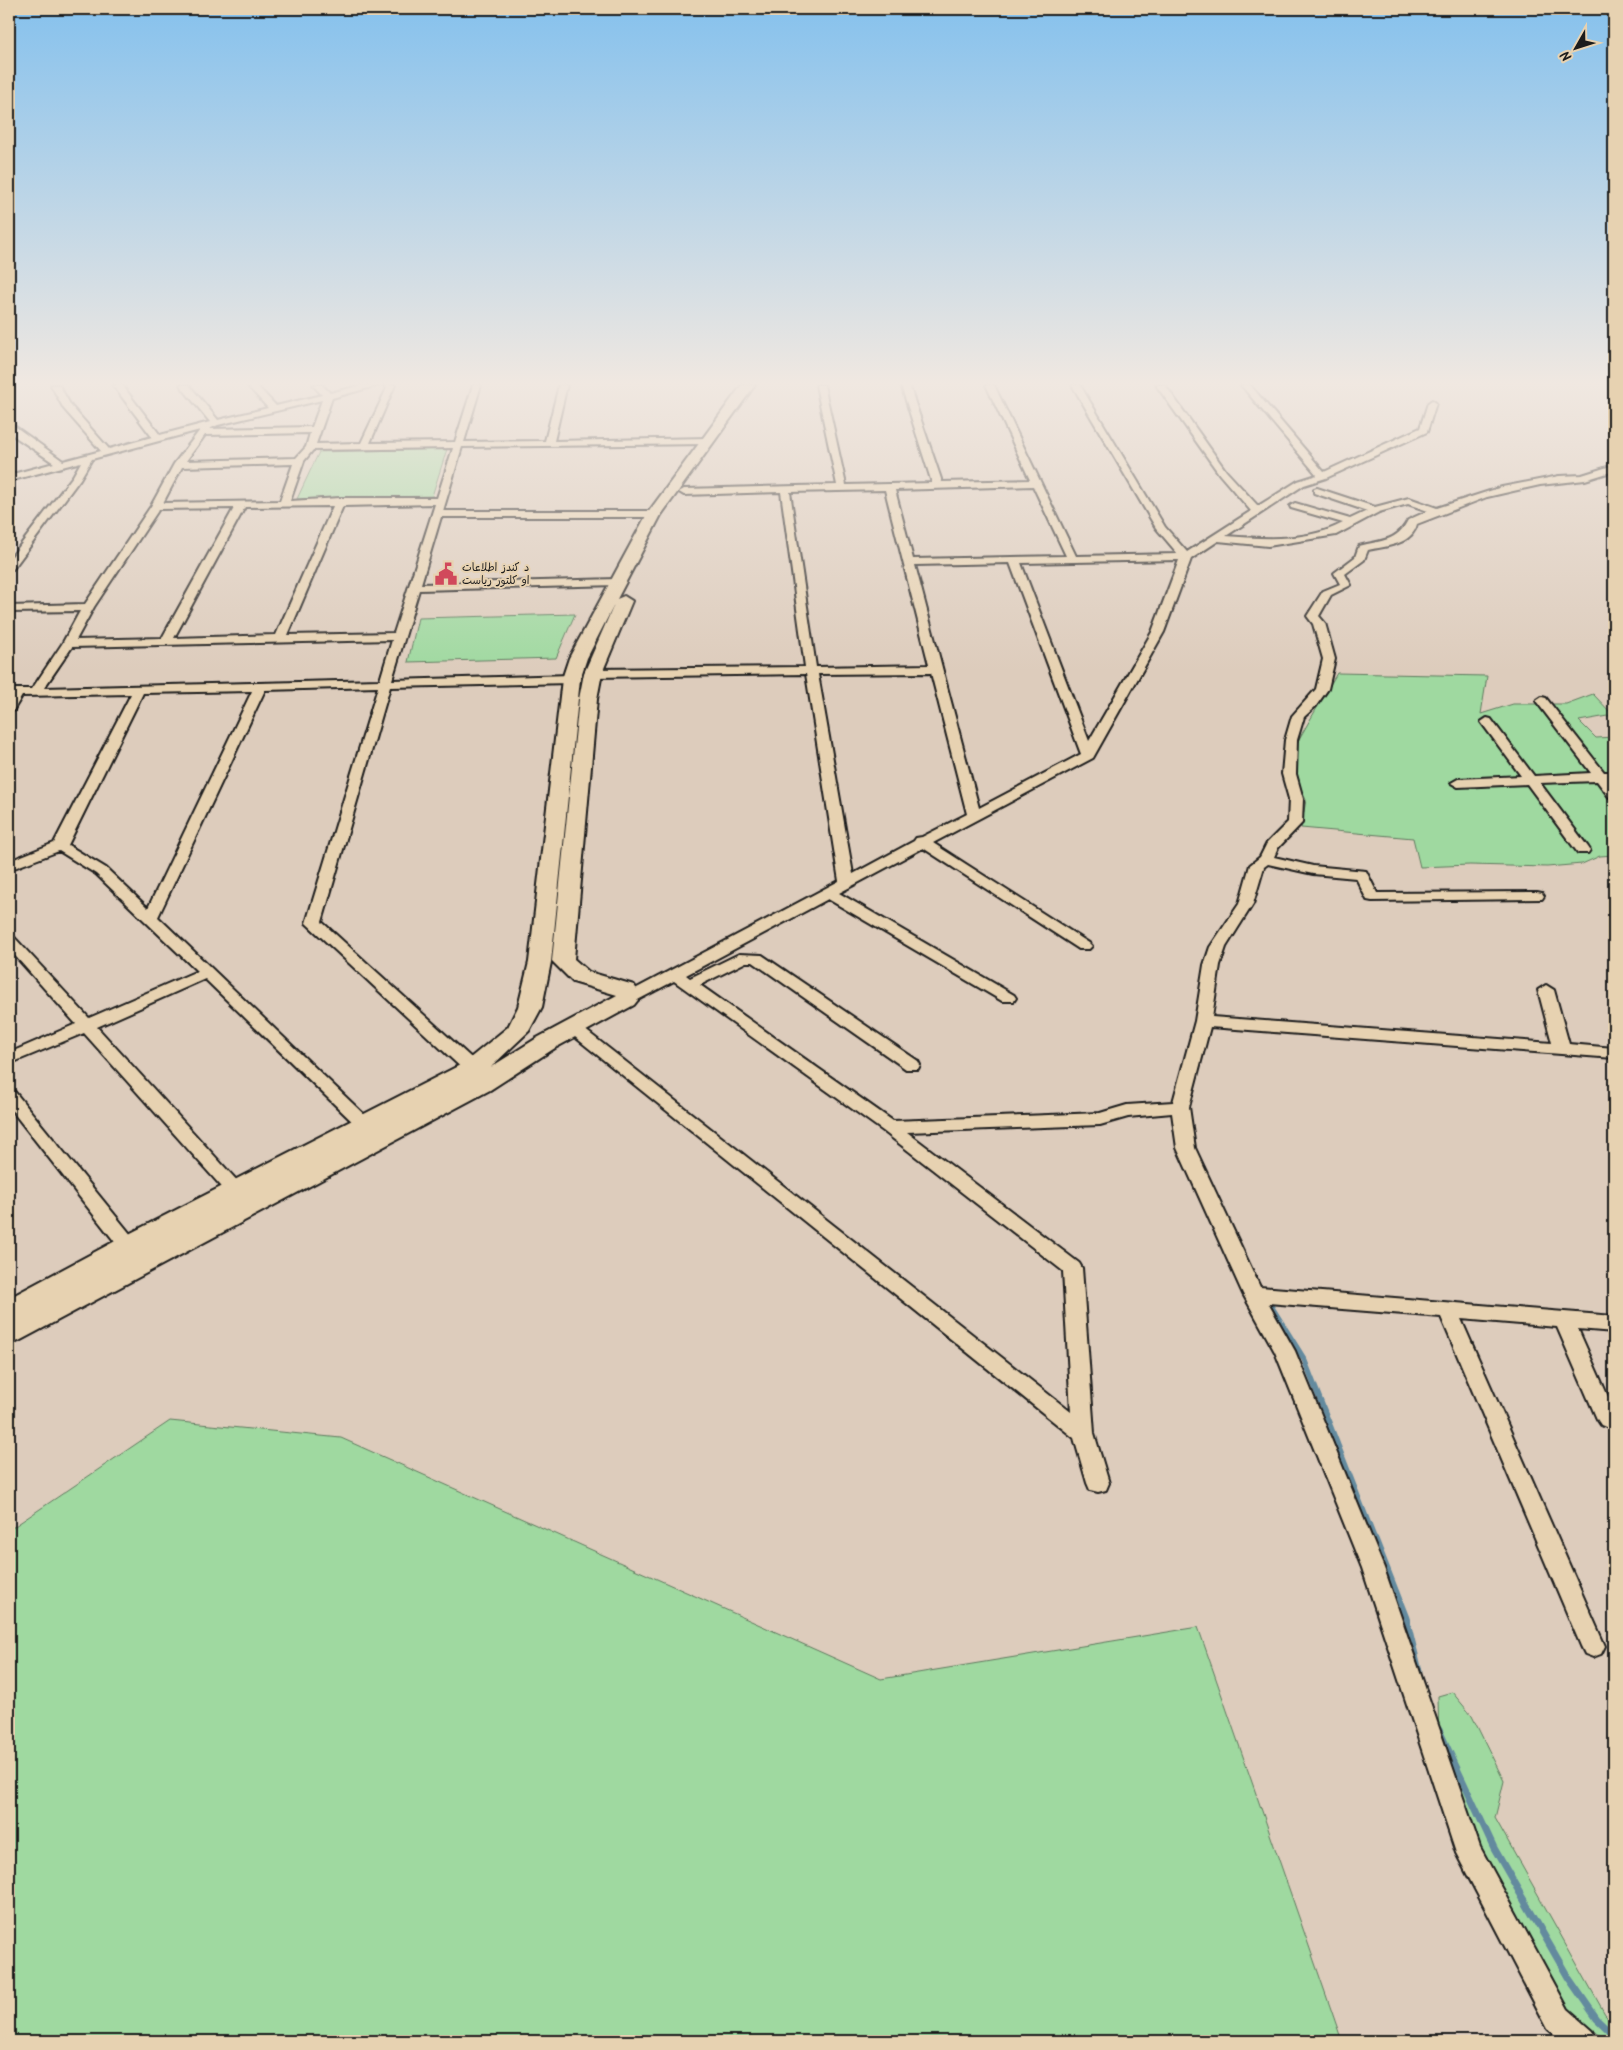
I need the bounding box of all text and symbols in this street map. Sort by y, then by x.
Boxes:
north arrow [1550,22,1600,72]
text: N [1555,45,1578,66]
place label: د کندز اطلاعات او کلتور ریاست [462,559,529,590]
public building icon: د کندز اطلاعات او کلتور ریاست [433,561,459,587]

